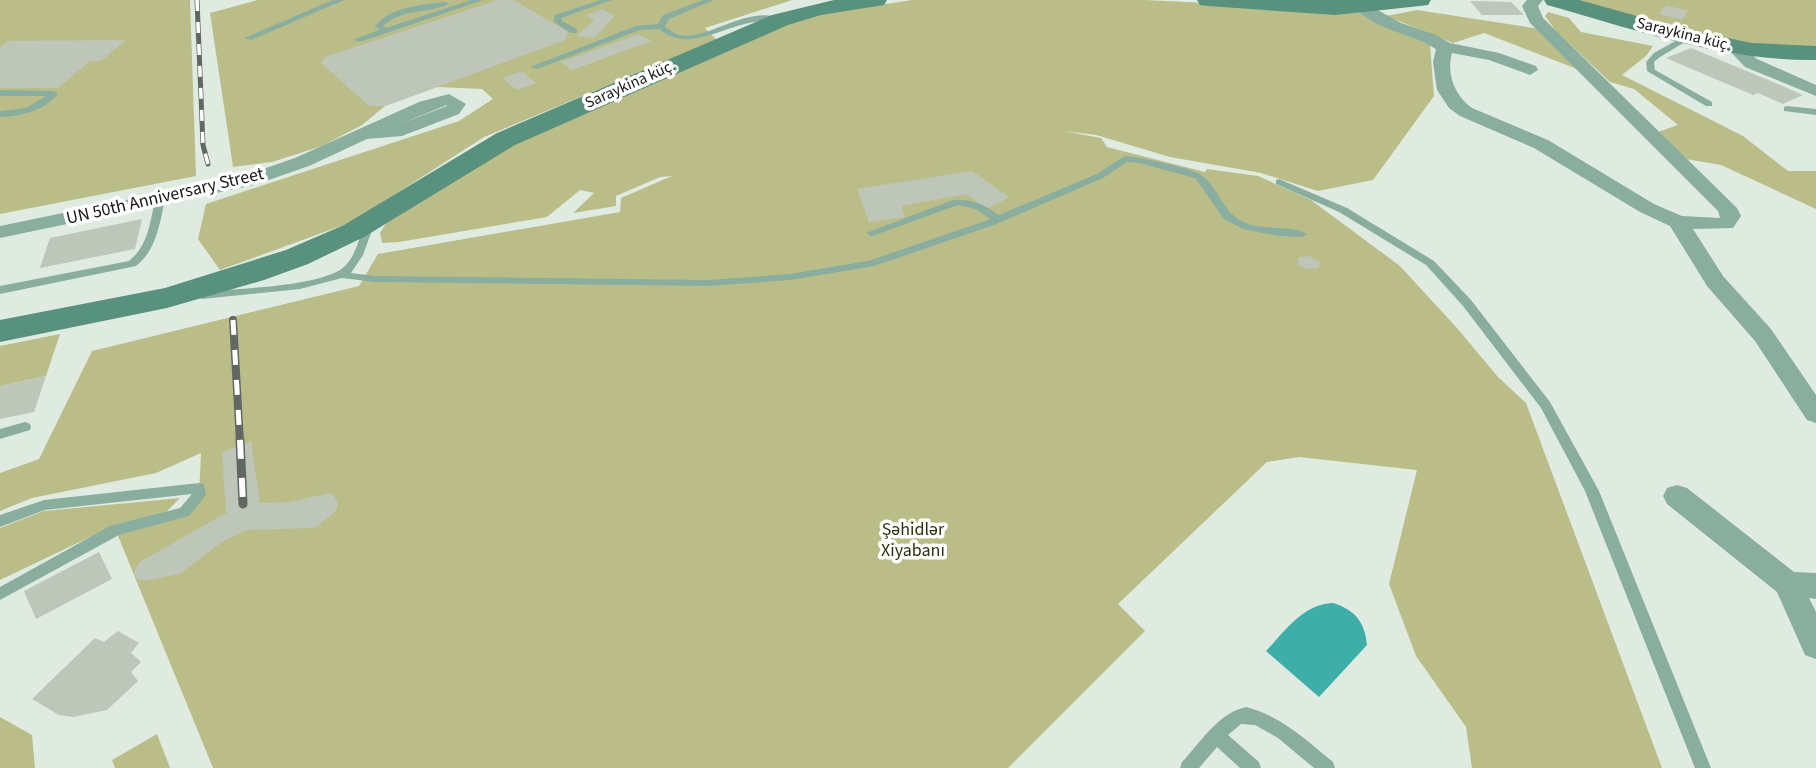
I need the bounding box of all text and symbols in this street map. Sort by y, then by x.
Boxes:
street label: Saraykina küç. [1634,12,1734,56]
street label: Saraykina küç. [581,54,679,114]
street label: UN 50th Anniversary Street [64,161,266,231]
park label: Şəhidlər Xiyabanı [881,517,945,563]

